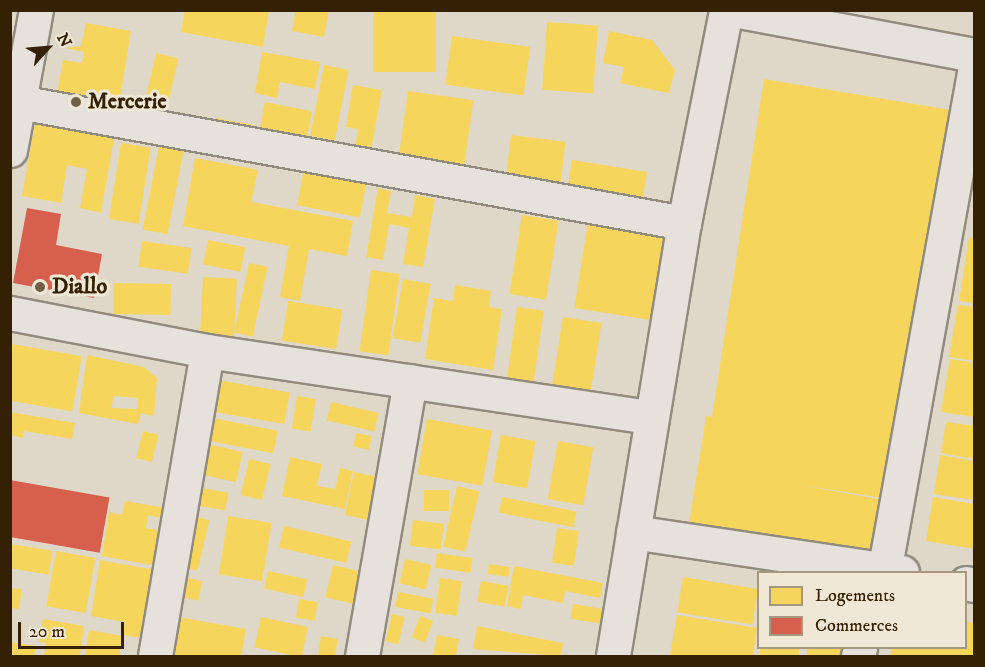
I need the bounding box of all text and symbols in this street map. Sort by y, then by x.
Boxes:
north arrow [18,18,78,78]
text: N [52,30,76,50]
place label: Mercerie [88,89,167,115]
marker: Mercerie [69,95,83,109]
place label: Diallo [52,274,107,300]
marker: Diallo [33,280,47,294]
legend [757,571,967,649]
text: Logements [815,585,895,607]
scale bar [21,610,128,648]
text: Commerces [815,615,898,637]
text: 20 m [29,621,65,643]

